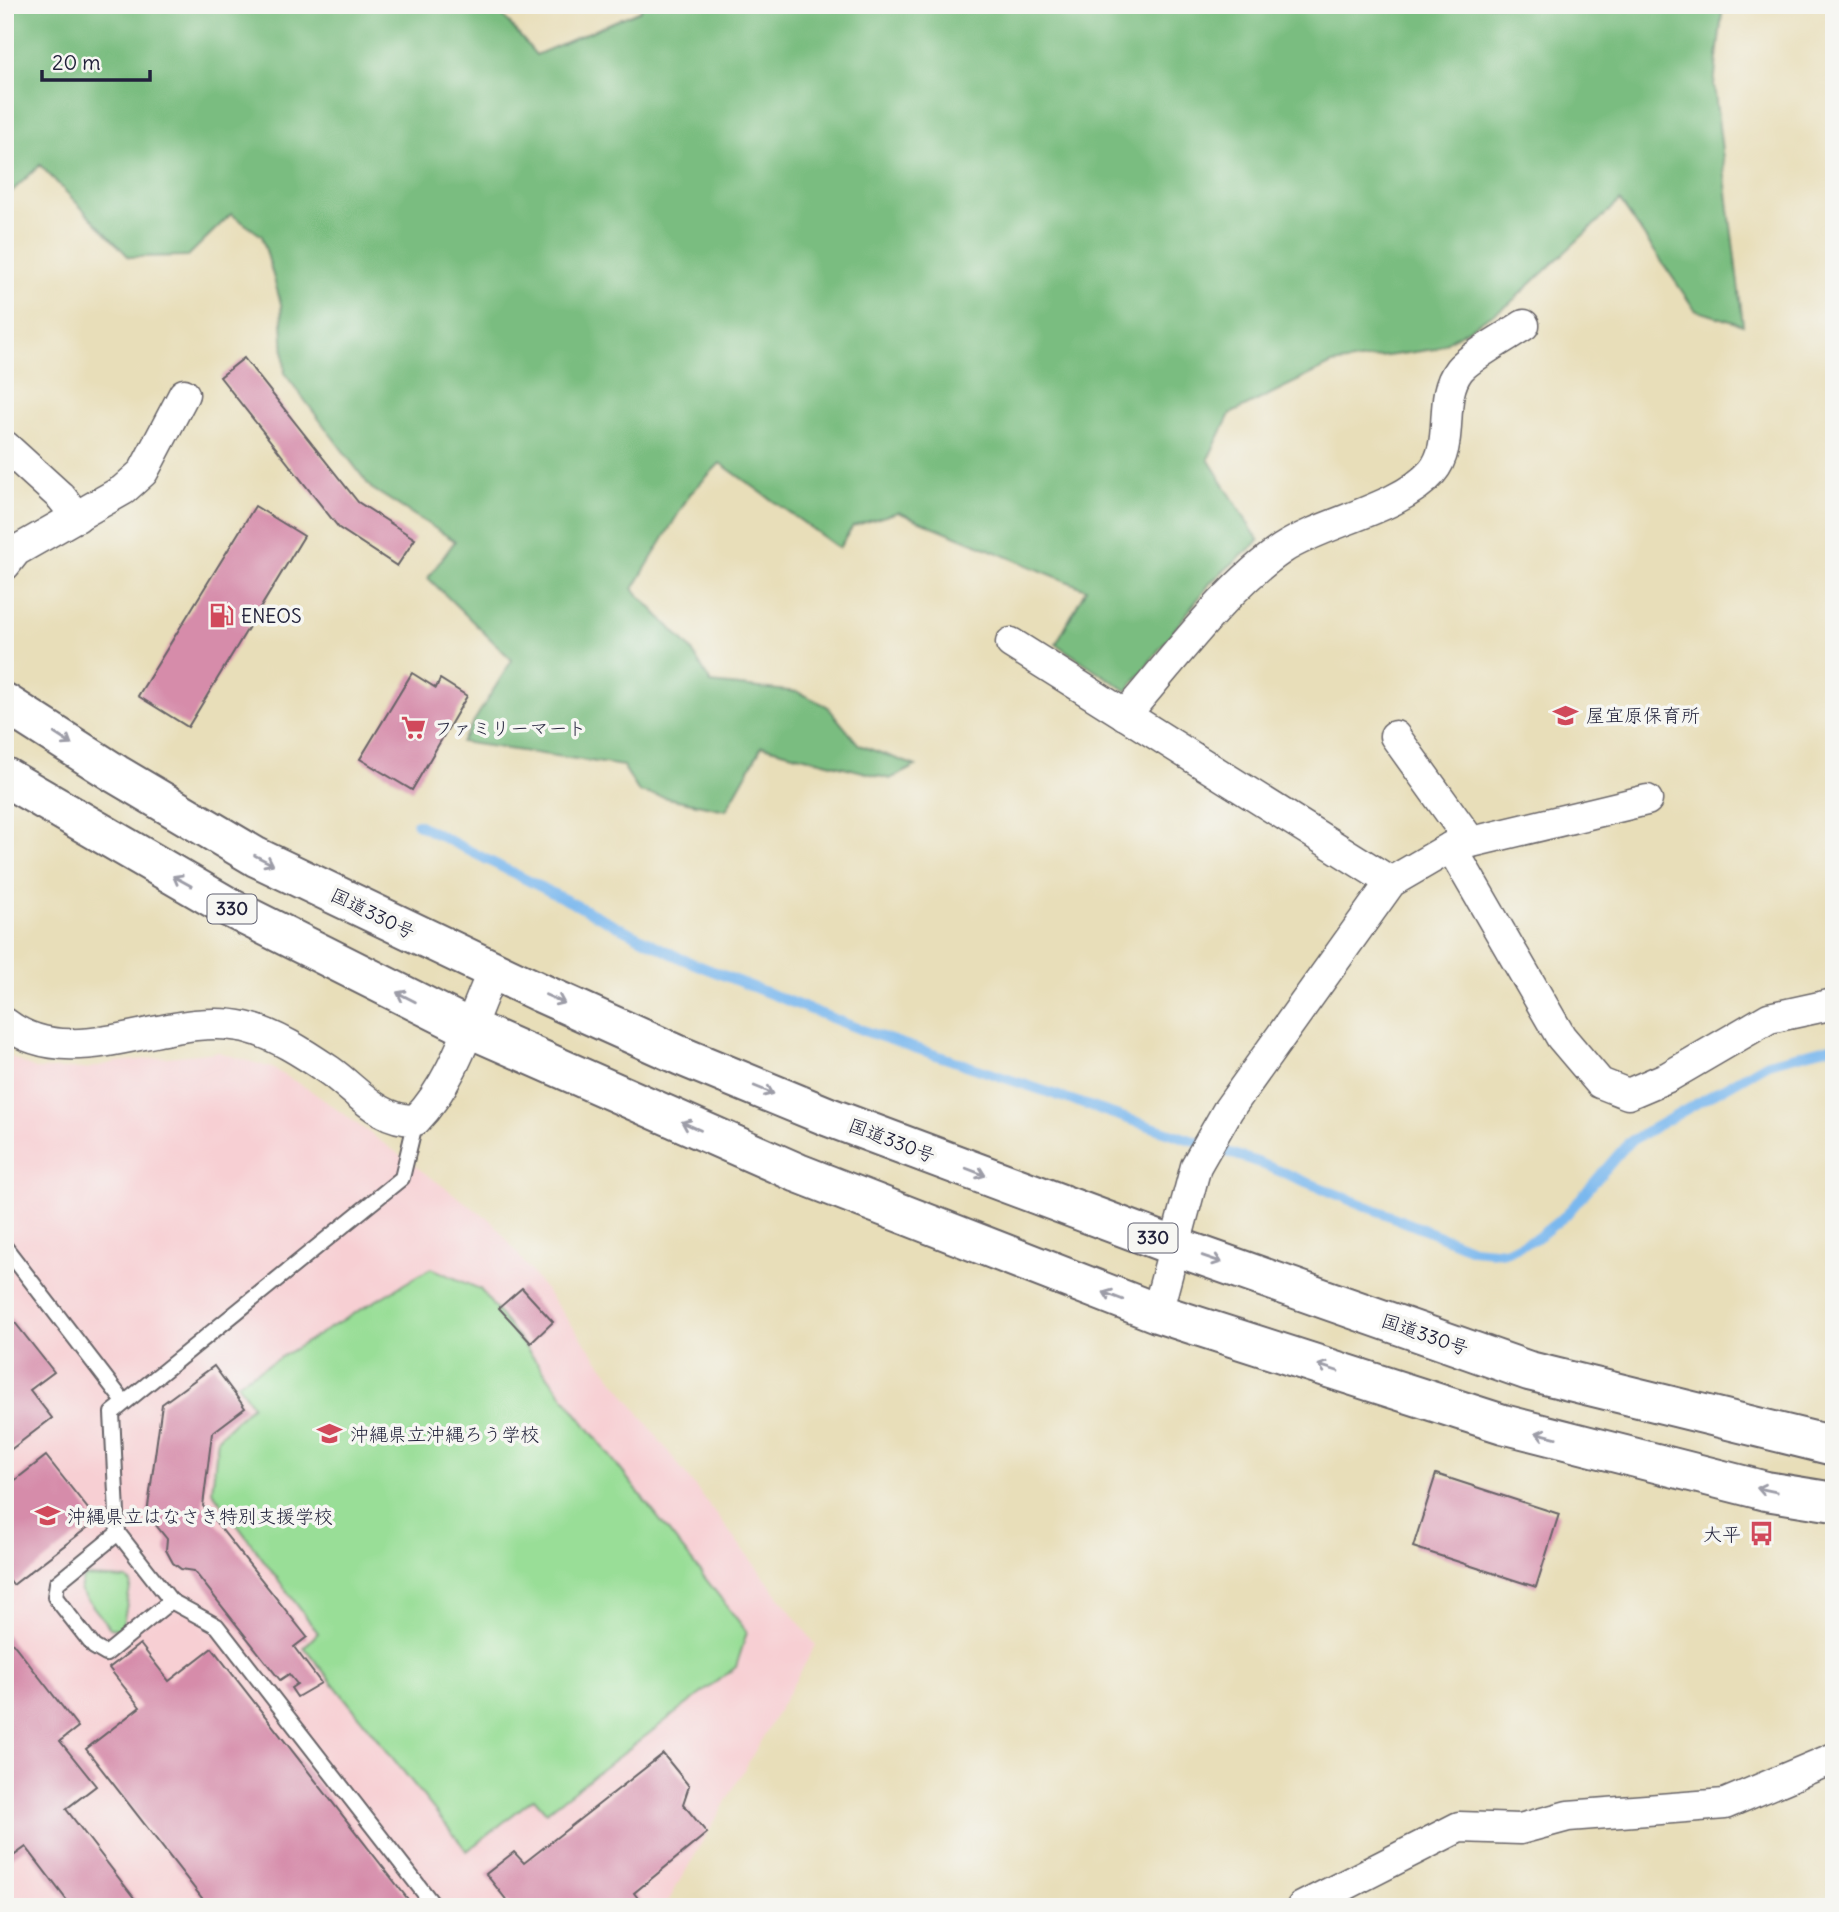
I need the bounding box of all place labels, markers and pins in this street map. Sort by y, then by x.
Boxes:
fuel station icon: ENEOS [207,602,235,630]
place label: ENEOS [241,604,301,628]
school or university icon: 屋宜原保育所 [1552,701,1580,729]
place label: 屋宜原保育所 [1586,703,1700,727]
supermarket icon: ファミリーマート [400,714,428,742]
place label: ファミリーマート [434,716,586,740]
school or university icon: 沖縄県立沖縄ろう学校 [316,1420,344,1448]
place label: 沖縄県立沖縄ろう学校 [350,1422,540,1446]
school or university icon: 沖縄県立はなさき特別支援学校 [33,1502,61,1530]
place label: 沖縄県立はなさき特別支援学校 [67,1504,333,1528]
bus stop icon: 大平 [1747,1520,1775,1548]
place label: 大平 [1703,1522,1741,1546]

